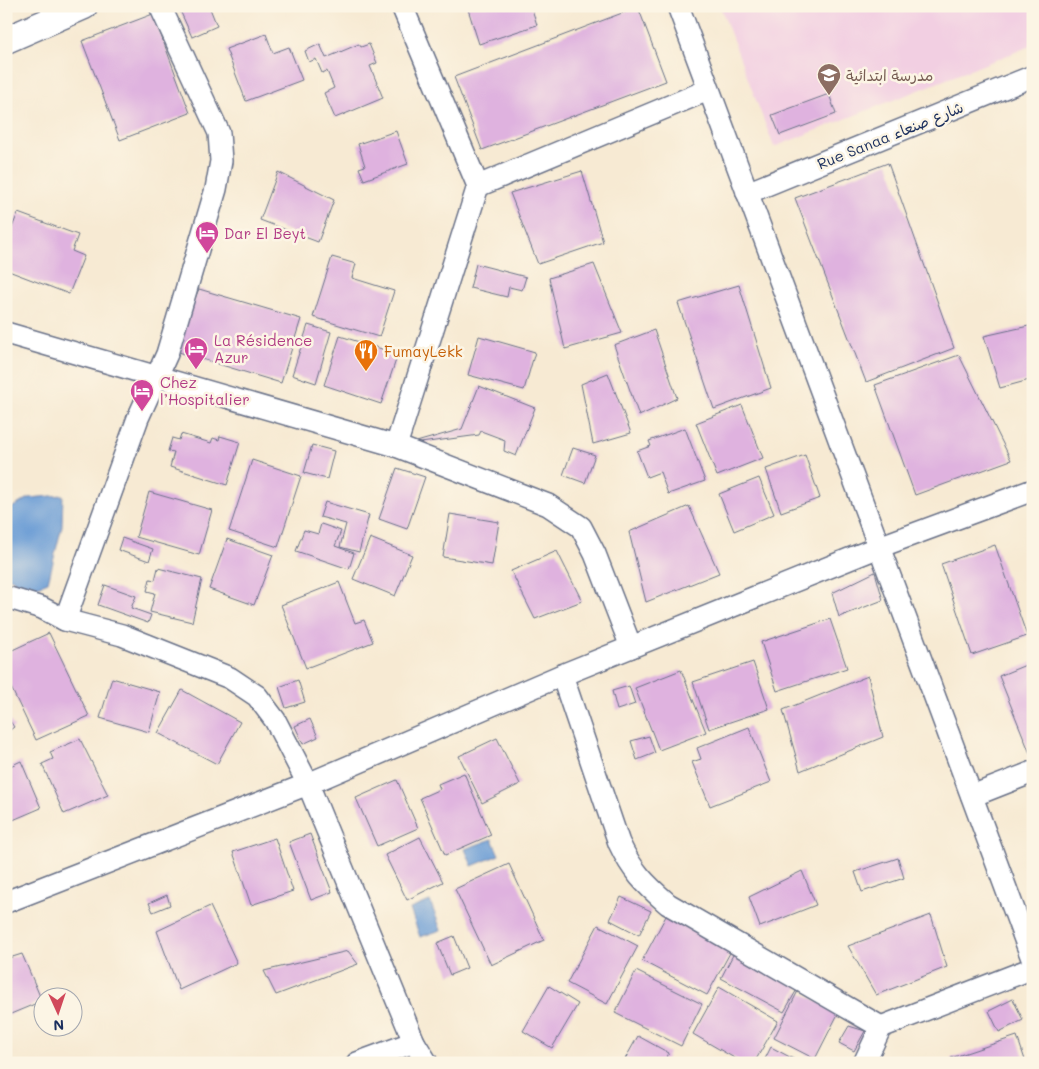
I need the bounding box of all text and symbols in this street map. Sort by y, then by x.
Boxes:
school or university icon: مدرسة ابتدائية [816,62,842,96]
place label: مدرسة ابتدائية [846,65,933,85]
street label: Rue Sanaa شارع صنعاء [814,97,966,174]
hotel icon: Dar El Beyt [194,220,220,254]
place label: Dar El Beyt [224,223,306,243]
place label: La Résidence Azur [214,330,312,367]
hotel icon: La Résidence Azur [183,336,209,370]
restaurant icon: FumayLekk [353,338,379,372]
place label: FumayLekk [384,341,463,361]
place label: Chez l’Hospitalier [160,372,250,409]
hotel icon: Chez l’Hospitalier [129,378,155,412]
north arrow [32,986,82,1036]
text: N [53,1016,65,1035]

